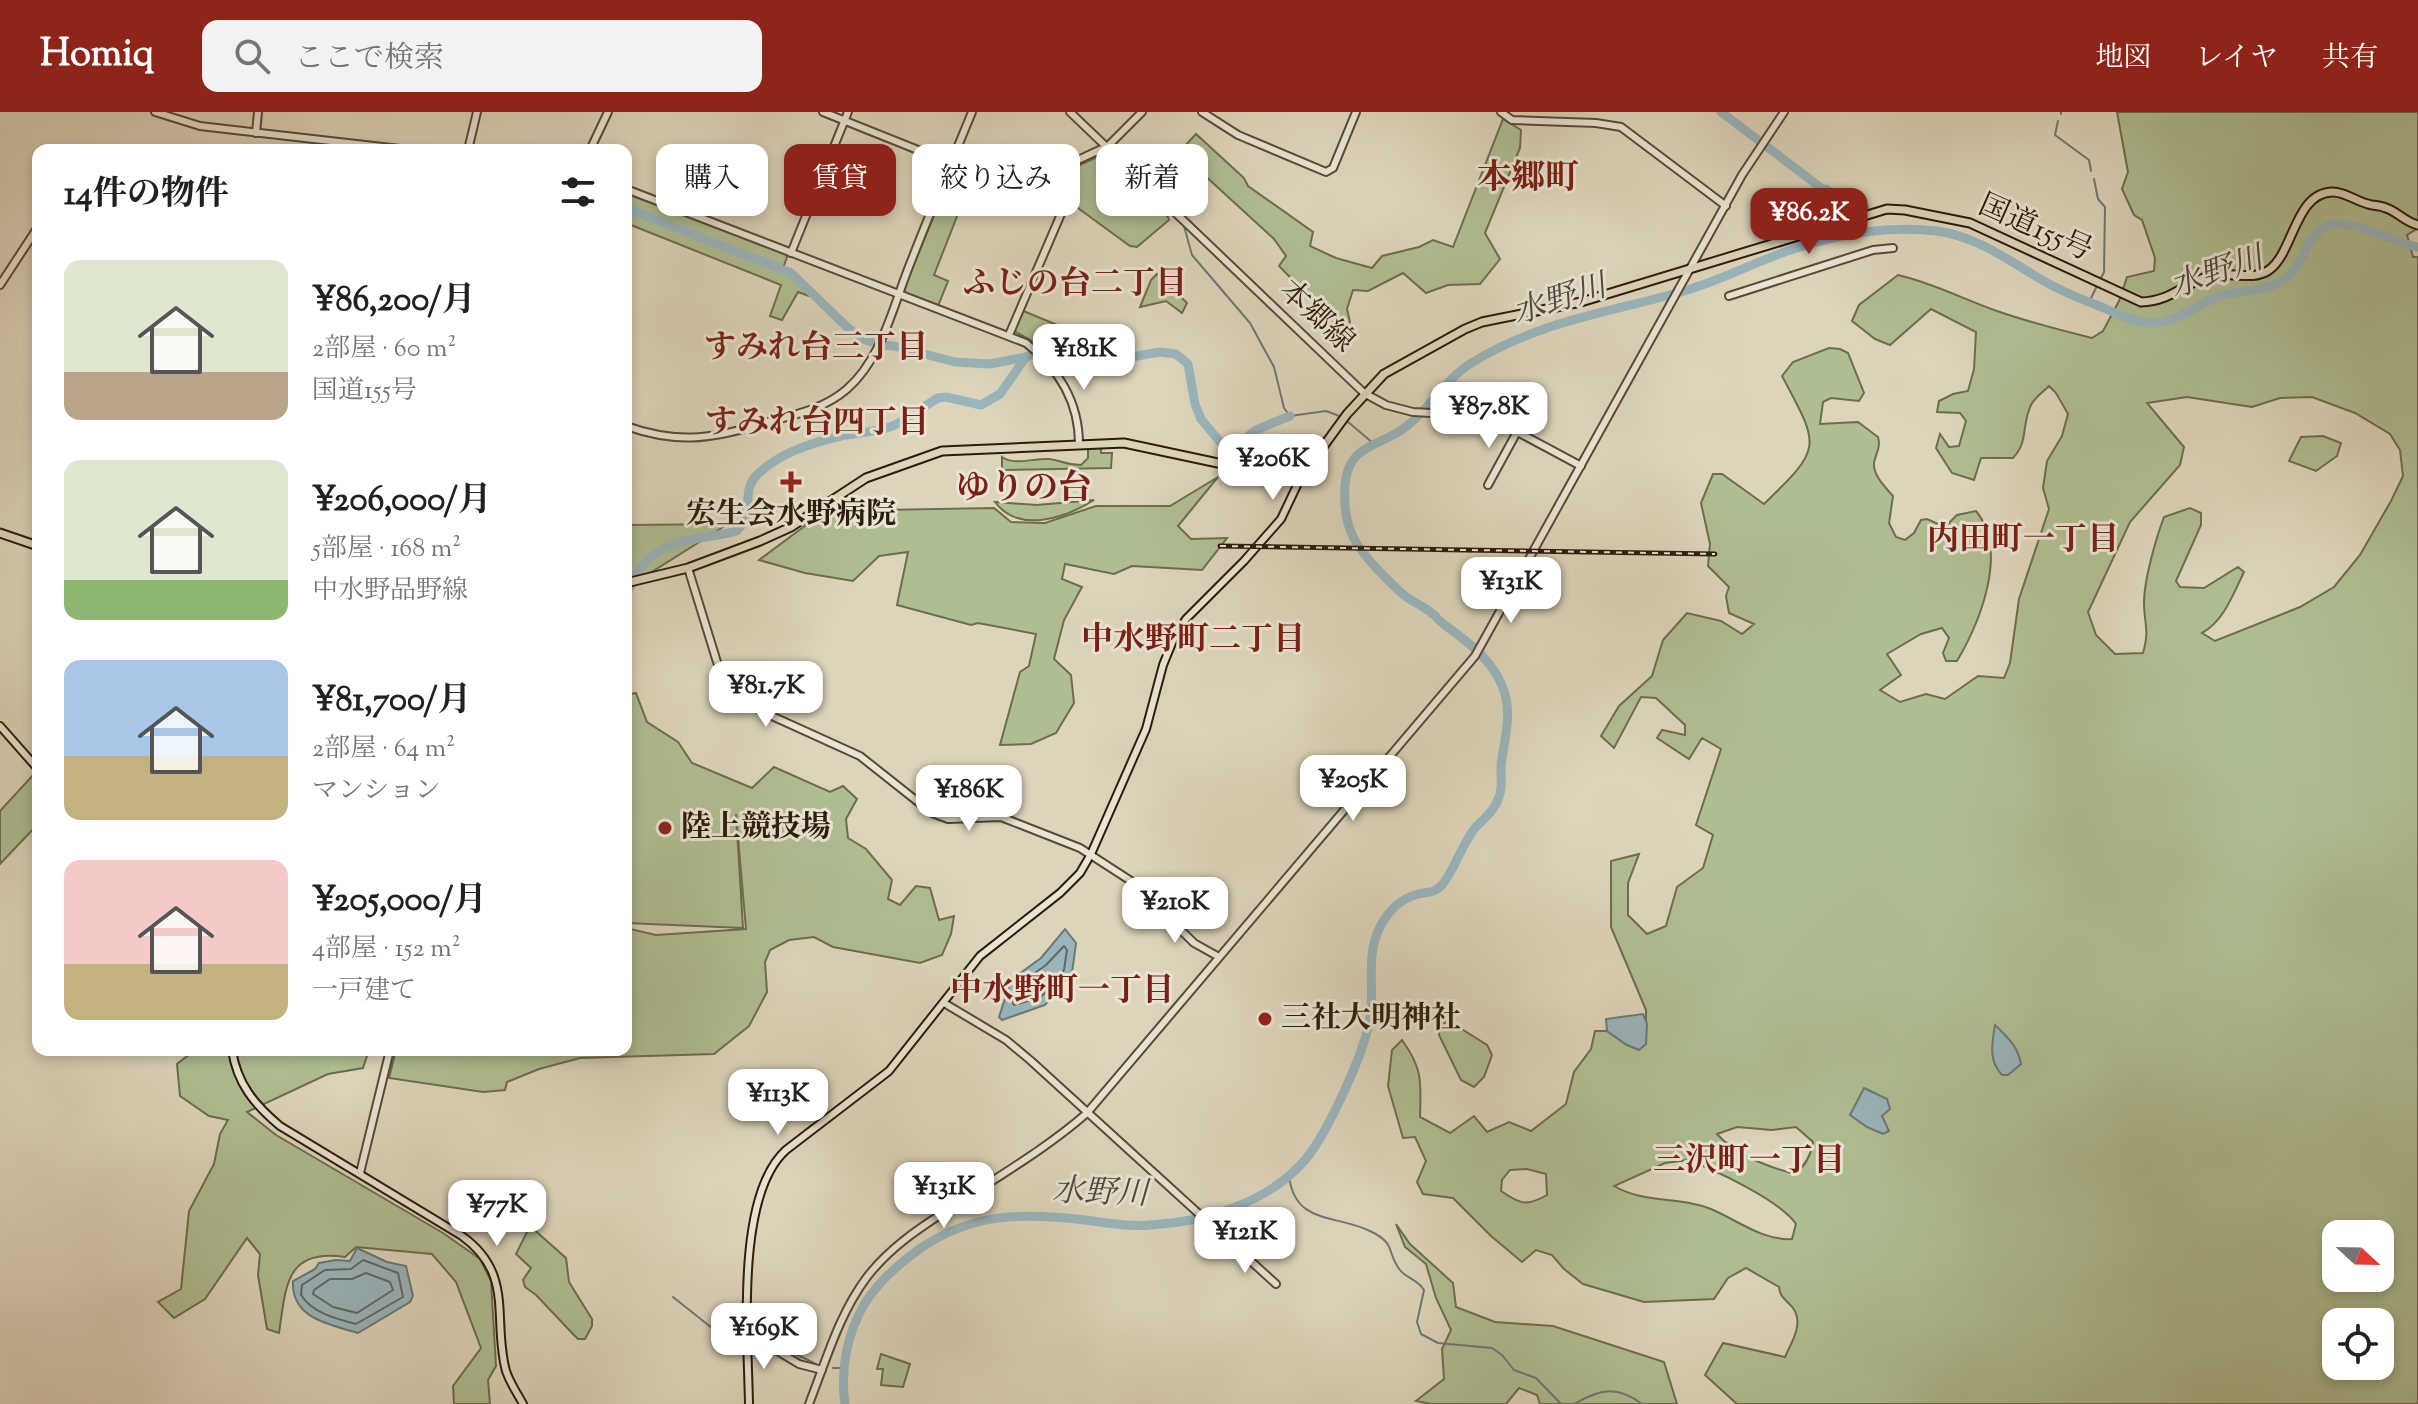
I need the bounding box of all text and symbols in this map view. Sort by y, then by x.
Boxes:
search box [202,20,762,92]
text: Homiq [40,29,154,83]
icon: search [230,34,274,78]
text: ここで検索 [294,38,444,81]
text: 地図 [2095,39,2151,79]
text: レイヤ [2195,39,2278,79]
text: 共有 [2322,39,2378,79]
chip: 購入 [656,144,768,216]
chip: 賃貸 [784,144,896,216]
chip: 絞り込み [912,144,1080,216]
chip: 新着 [1096,144,1208,216]
district label: 本郷町 [1477,155,1579,204]
icon: filters [556,170,600,214]
text: 14件の物件 [64,171,229,220]
street label: 国道155号 [1971,185,2099,273]
pin: ¥86.2K [1744,188,1874,256]
text: ¥86.2K [1769,195,1849,232]
water label: 水野川 [2164,236,2273,311]
district label: ふじの台二丁目 [963,262,1187,308]
water label: 水野川 [1507,263,1616,338]
street label: 本郷線 [1268,271,1364,363]
text: ¥86,200/月 [312,277,476,326]
icon: home [128,292,224,388]
pin: ¥181K [1028,324,1140,392]
district label: すみれ台三丁目 [704,326,928,372]
text: 2部屋 · 60 m² [312,331,456,368]
text: ¥181K [1051,331,1117,368]
text: 国道155号 [312,373,417,410]
pin: ¥87.8K [1424,382,1554,450]
text: ¥87.8K [1448,389,1530,426]
district label: すみれ台四丁目 [705,401,929,447]
pin: ¥206K [1217,434,1329,502]
text: ¥206K [1236,441,1310,478]
district label: ゆりの台 [956,465,1092,514]
marker: 宏生会水野病院 [780,471,802,493]
text: ¥206,000/月 [312,477,492,526]
icon: home [128,492,224,588]
place label: 宏生会水野病院 [686,494,896,537]
district label: 内田町一丁目 [1927,518,2119,564]
text: 5部屋 · 168 m² [312,531,461,568]
pin: ¥131K [1455,557,1567,625]
text: ¥131K [1479,564,1543,601]
text: 中水野品野線 [312,573,468,610]
district label: 中水野町二丁目 [1081,618,1305,664]
pin: ¥81.7K [701,661,831,729]
text: ¥81.7K [727,668,805,705]
text: ¥81,700/月 [312,677,471,726]
icon: home [128,692,224,788]
text: 2部屋 · 64 m² [312,731,455,768]
pin: ¥205K [1297,755,1409,823]
text: ¥205K [1318,762,1388,799]
pin: ¥186K [913,765,1025,833]
text: ¥186K [934,772,1004,809]
text: マンション [312,773,441,810]
place label: 陸上競技場 [681,807,831,850]
marker: 陸上競技場 [656,819,674,837]
text: ¥205,000/月 [312,877,487,926]
pin: ¥210K [1119,877,1231,945]
text: ¥210K [1140,884,1210,921]
icon: home [128,892,224,988]
text: 4部屋 · 152 m² [312,931,460,968]
district label: 中水野町一丁目 [950,969,1174,1015]
text: 一戸建て [312,973,416,1010]
place label: 三社大明神社 [1281,998,1461,1041]
marker: 三社大明神社 [1256,1010,1274,1028]
pin: ¥113K [722,1069,834,1137]
text: ¥113K [746,1076,810,1113]
district label: 三沢町一丁目 [1653,1139,1845,1185]
pin: ¥131K [888,1162,1000,1230]
text: ¥131K [912,1169,976,1206]
water label: 水野川 [1051,1169,1152,1219]
pin: ¥77K [450,1180,544,1248]
text: ¥77K [466,1187,528,1224]
pin: ¥121K [1189,1207,1301,1275]
text: ¥121K [1212,1214,1278,1251]
north arrow [2322,1220,2394,1292]
map controls [2322,1220,2394,1380]
pin: ¥169K [708,1303,820,1371]
button: locate [2322,1308,2394,1380]
text: ¥169K [729,1310,799,1347]

